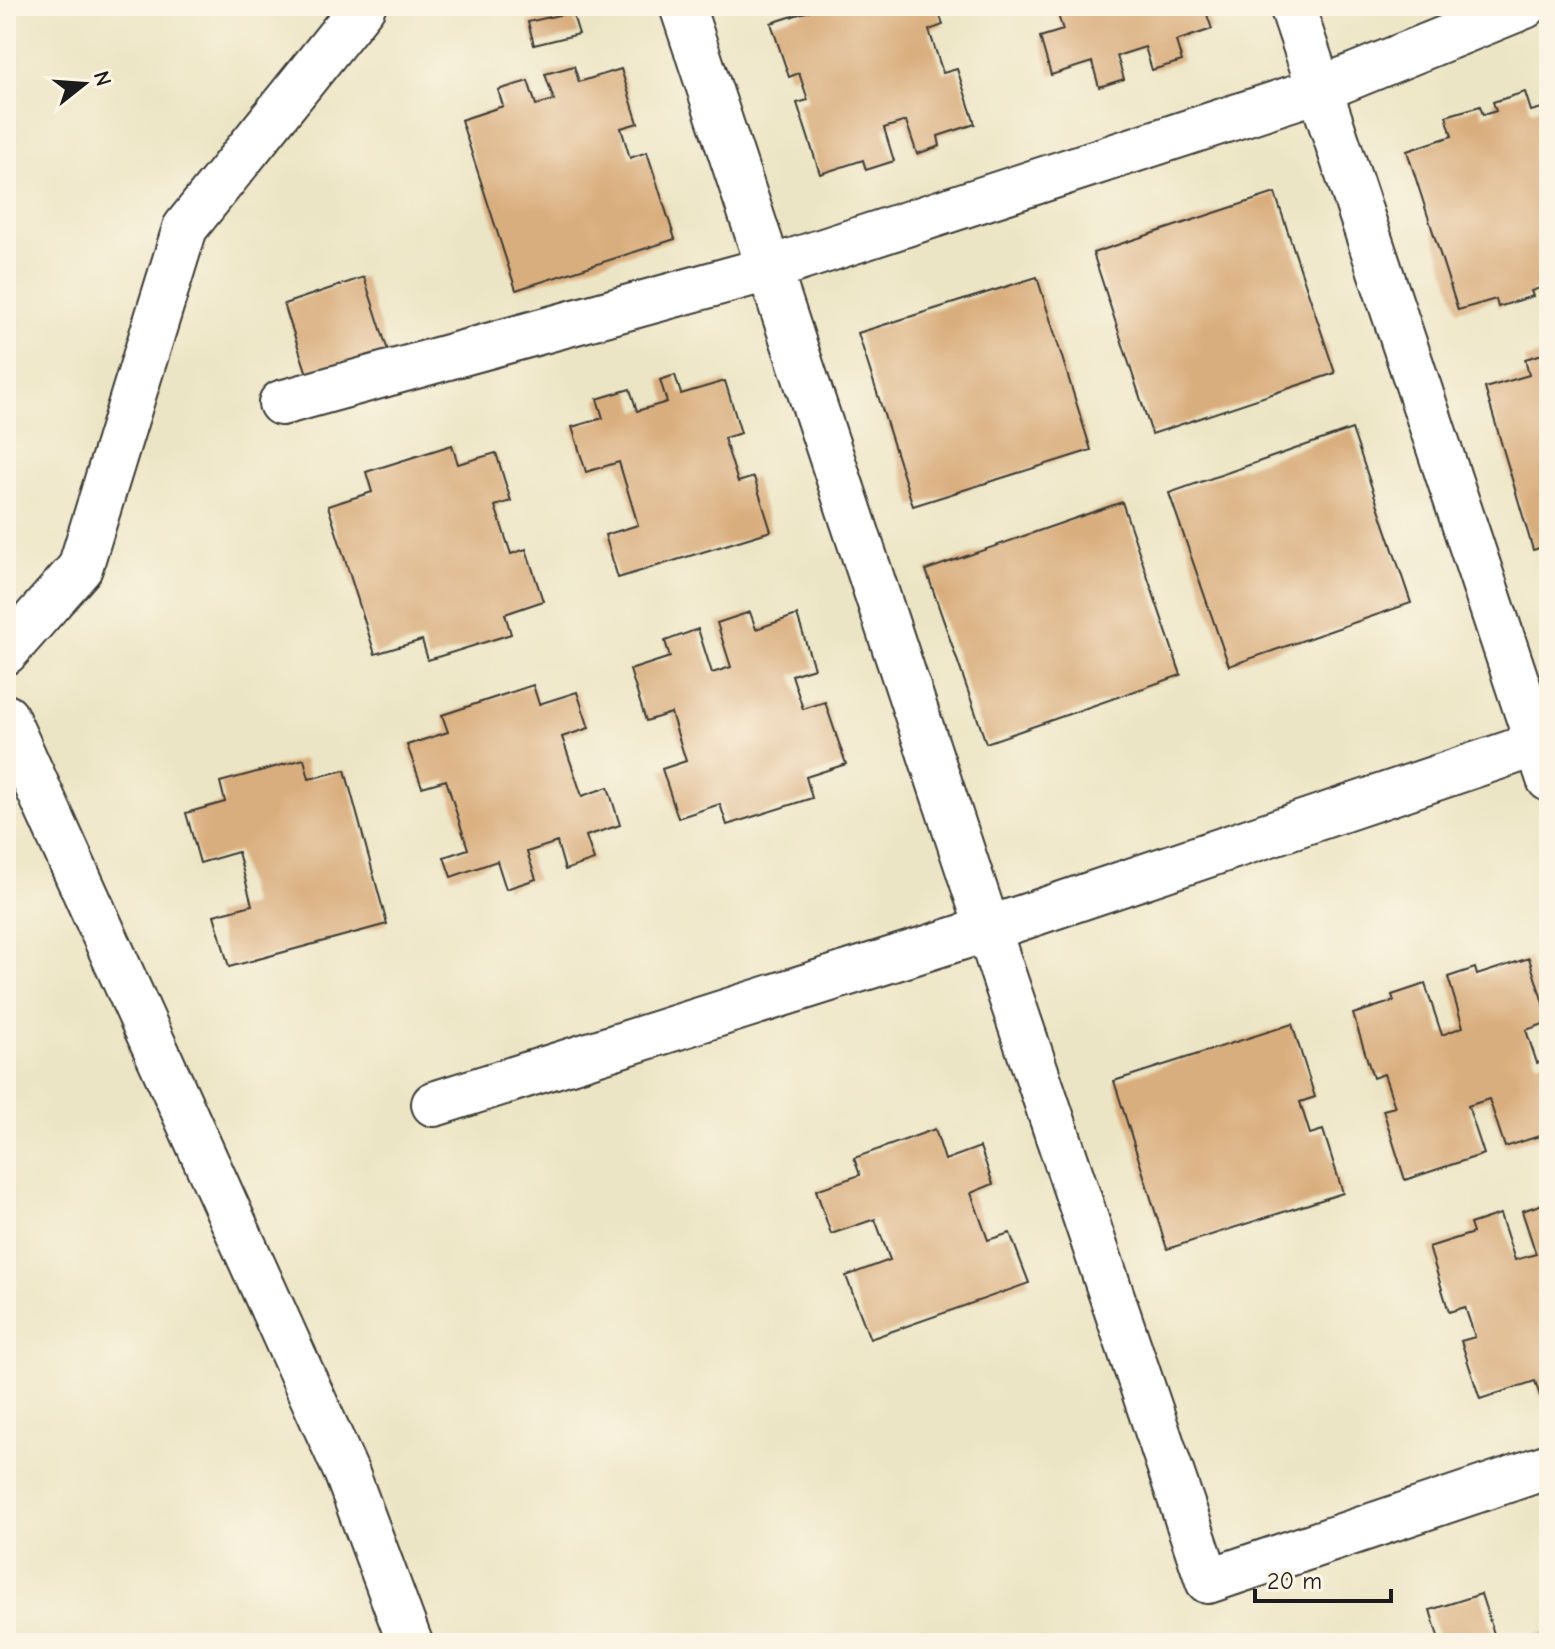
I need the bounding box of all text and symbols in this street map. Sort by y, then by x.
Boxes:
north arrow [44,44,124,124]
text: N [88,68,117,89]
scale bar [1255,1553,1391,1603]
text: 20 m [1267,1567,1322,1595]

